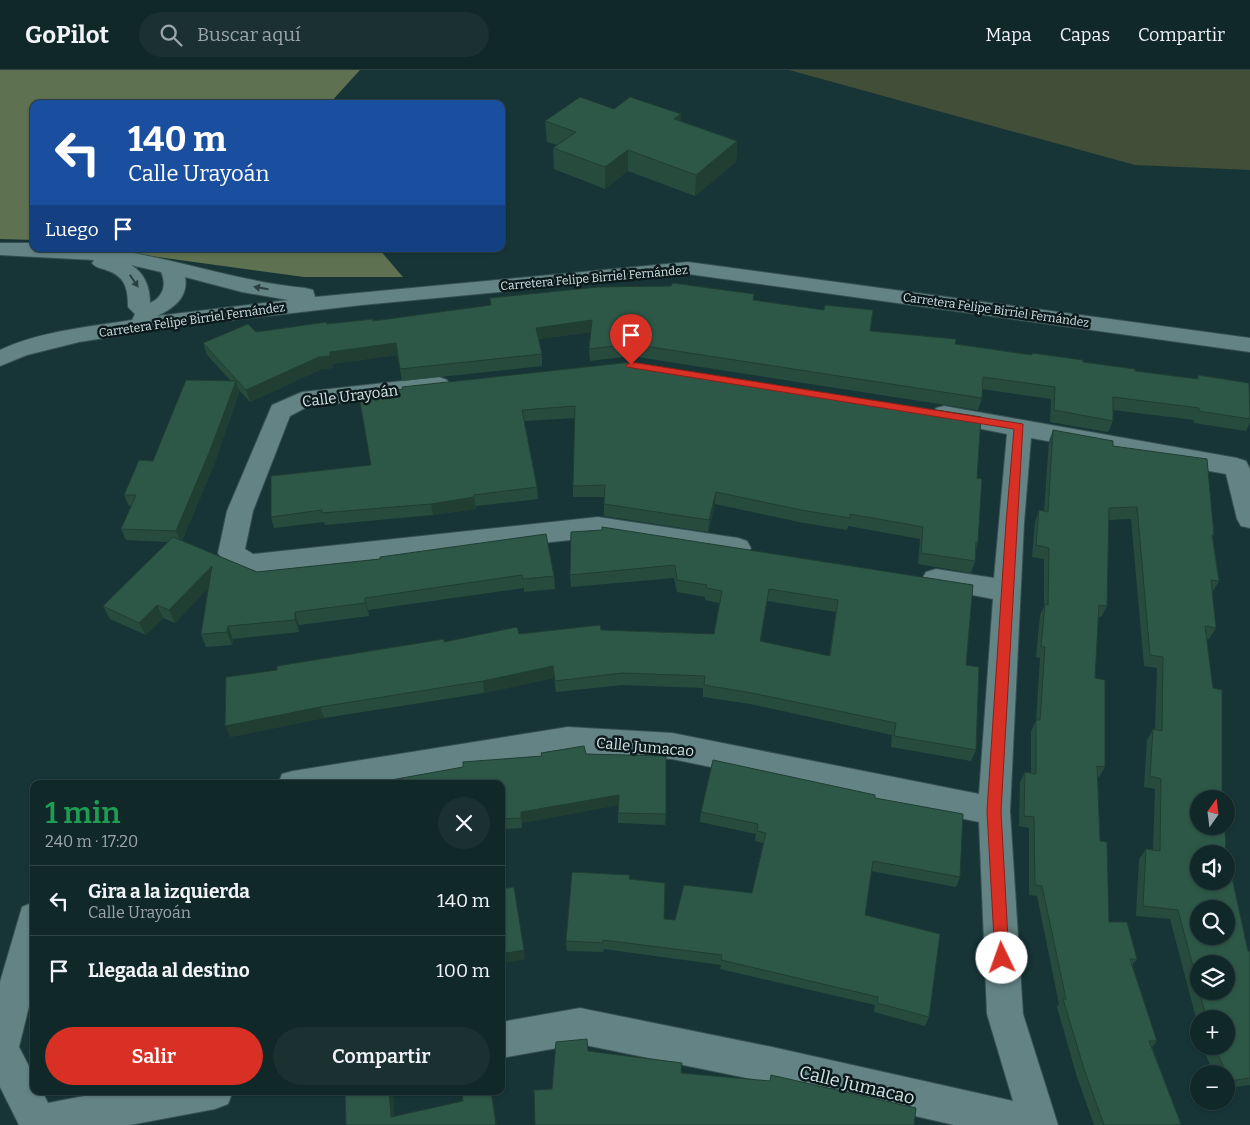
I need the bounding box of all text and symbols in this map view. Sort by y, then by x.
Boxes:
search box [139,12,489,57]
text: GoPilot [25,21,109,49]
icon: search [157,21,185,49]
text: Buscar aquí [197,23,301,46]
text: Mapa [986,24,1032,46]
text: Capas [1060,24,1110,46]
text: Compartir [1138,24,1225,46]
text: 140 m [128,118,226,160]
icon: left [45,120,110,185]
text: Calle Urayoán [128,160,270,187]
icon: arrive [109,215,137,243]
text: Luego [45,218,99,241]
street label: Carretera Felipe Birriel Fernández [500,263,688,293]
one-way arrow [129,274,139,288]
one-way arrow [253,283,269,291]
street label: Carretera Felipe Birriel Fernández [902,290,1090,330]
street label: Carretera Felipe Birriel Fernández [98,300,286,340]
pin [610,314,652,365]
icon: arrive [617,321,645,349]
street label: Calle Urayoán [301,381,399,411]
street label: Calle Jumacao [595,734,695,760]
north arrow [1190,790,1235,835]
map controls [1190,790,1235,1110]
text: 1 min [45,795,120,831]
button: close [438,797,490,849]
text: 240 m · 17:20 [45,832,138,851]
button: sound [1190,845,1235,890]
text: Gira a la izquierda [88,880,250,903]
icon: left [45,887,73,915]
text: 140 m [437,889,490,912]
button: search [1190,900,1235,945]
text: Calle Urayoán [88,903,191,922]
position arrow [975,931,1027,983]
button: layers [1190,955,1235,1000]
icon: arrive [45,957,73,985]
text: Llegada al destino [88,959,250,982]
text: 100 m [436,959,490,982]
button: + [1190,1010,1235,1055]
button: Salir [45,1027,263,1085]
button: Compartir [273,1027,490,1085]
street label: Calle Jumacao [797,1061,917,1109]
button: − [1190,1065,1235,1110]

